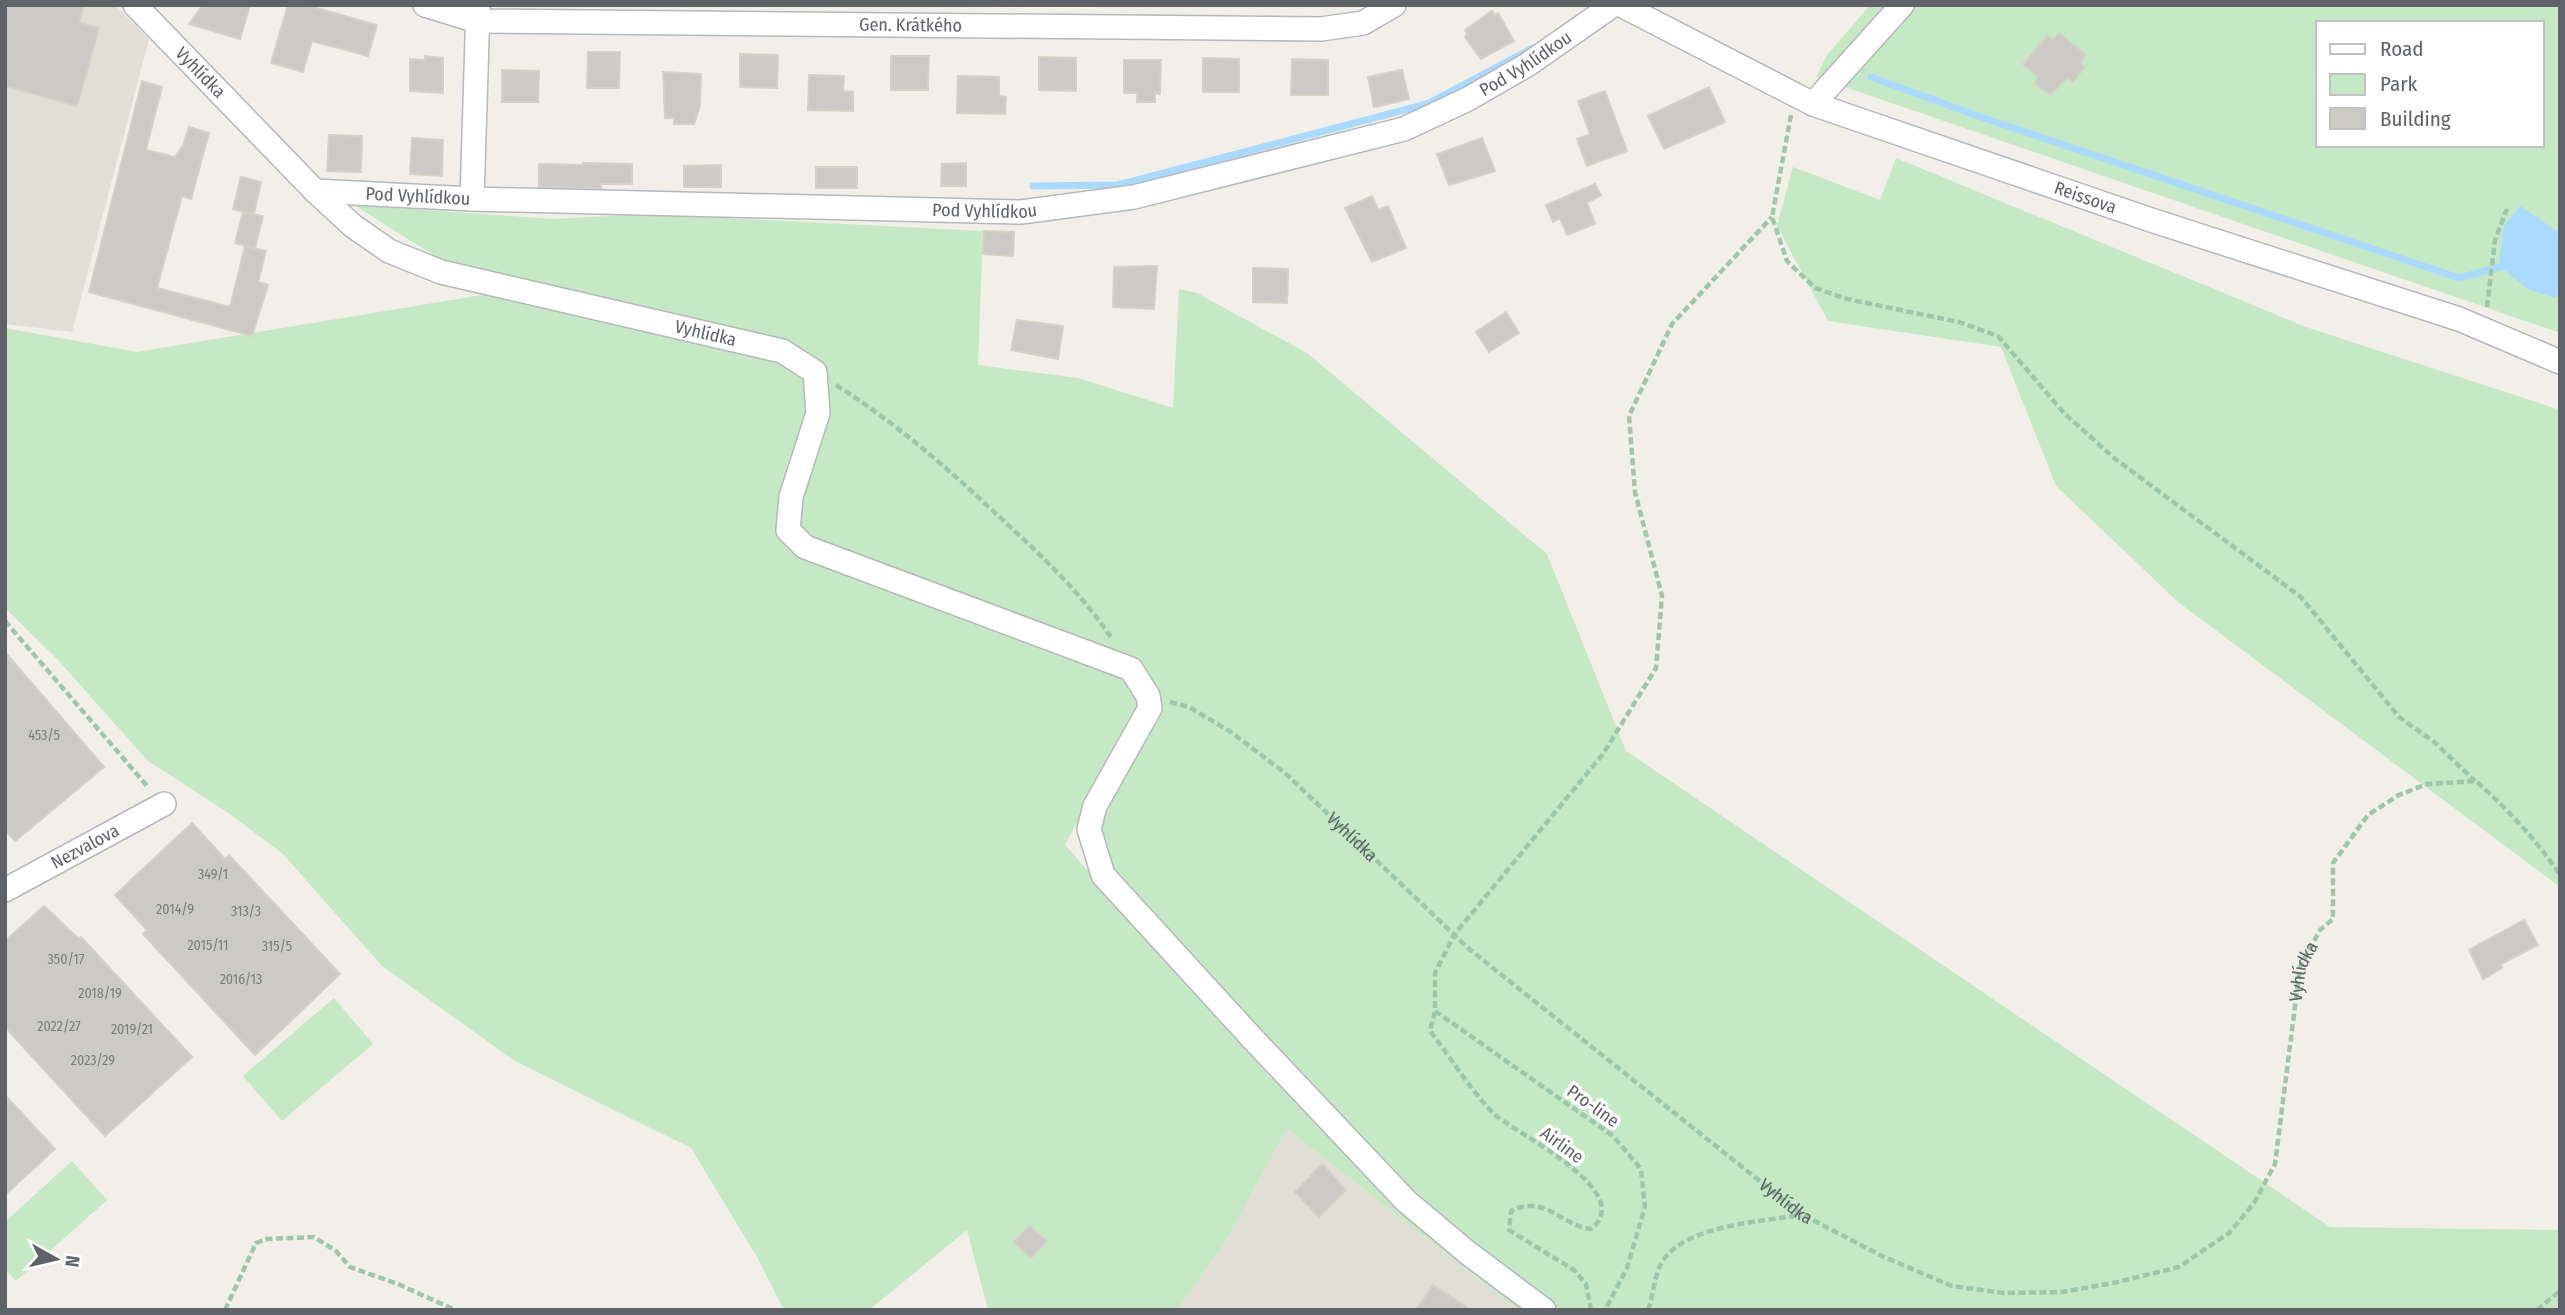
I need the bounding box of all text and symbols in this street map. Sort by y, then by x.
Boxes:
street label: Gen. Krátkého [859,14,962,37]
legend [2316,21,2544,147]
street label: Pod Vyhlídkou [1476,26,1576,101]
text: Road [2380,36,2424,62]
street label: Vyhlídka [171,42,230,103]
text: Park [2380,71,2418,97]
text: Building [2380,106,2451,132]
street label: Reissova [2051,177,2119,218]
street label: Pod Vyhlídkou [365,183,471,210]
street label: Pod Vyhlídkou [932,199,1038,223]
street label: Vyhlídka [673,316,739,351]
house number: 453/5 [28,727,60,744]
street label: Vyhlídka [1322,808,1382,867]
street label: Nezvalova [47,819,123,874]
house number: 349/1 [198,866,228,883]
house number: 2014/9 [156,901,194,918]
house number: 313/3 [231,903,261,920]
house number: 2015/11 [187,937,229,954]
street label: Vyhlídka [2285,937,2323,1003]
house number: 315/5 [262,938,292,955]
house number: 350/17 [48,951,85,968]
house number: 2016/13 [220,971,262,988]
house number: 2018/19 [78,985,122,1002]
house number: 2022/27 [37,1018,81,1035]
house number: 2019/21 [111,1021,153,1038]
house number: 2023/29 [71,1052,115,1069]
street label: Pro-line [1563,1080,1623,1132]
street label: Airline [1536,1122,1588,1168]
street label: Vyhlídka [1754,1174,1816,1229]
north arrow [21,1224,91,1294]
text: N [60,1254,85,1269]

